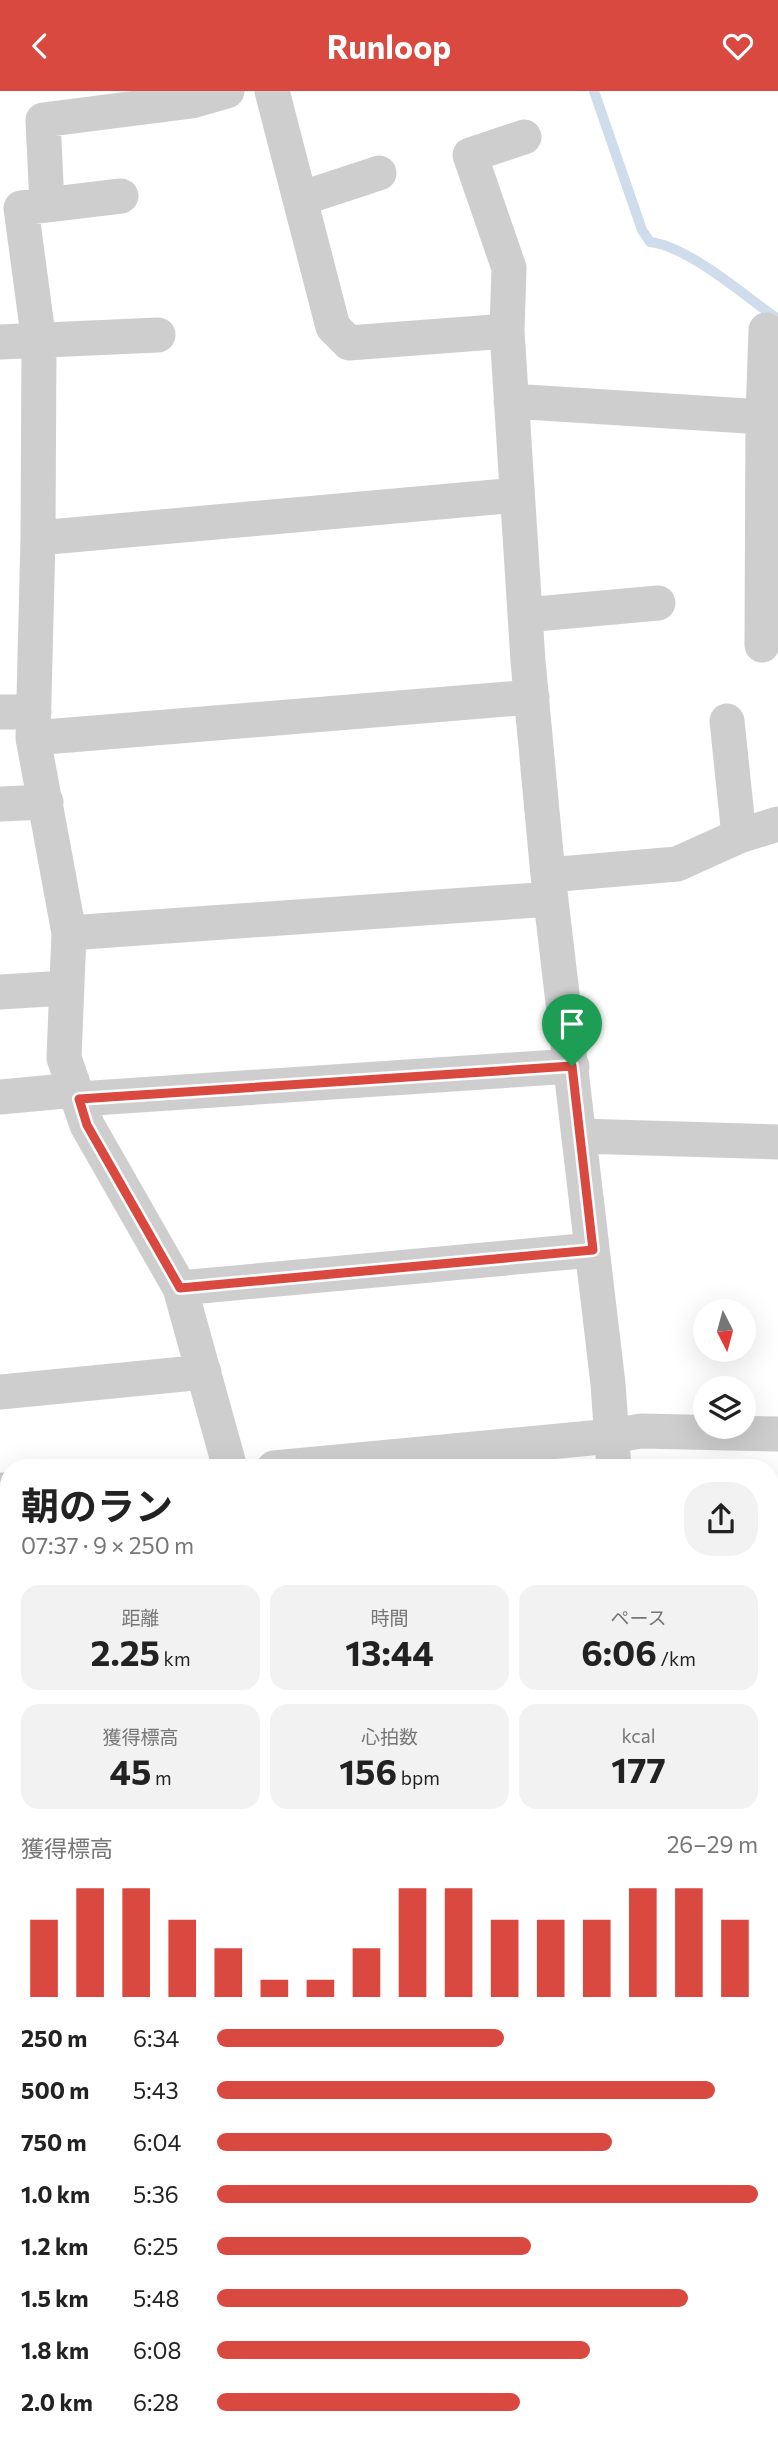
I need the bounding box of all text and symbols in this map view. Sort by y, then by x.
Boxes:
text: Runloop [327,26,451,66]
icon: back [21,27,59,65]
icon: heart [719,27,757,65]
pin [542,994,602,1066]
icon: arrive [553,1005,591,1043]
north arrow [693,1299,756,1361]
map controls [693,1299,756,1439]
button: layers [693,1376,756,1439]
text: 朝のラン [21,1481,173,1528]
button: share [684,1482,758,1556]
text: 07:37 · 9 × 250 m [21,1531,194,1559]
text: 距離 [121,1606,160,1629]
text: 時間 [370,1606,409,1629]
text: ペース [610,1606,667,1629]
text: 2.25 [90,1630,160,1673]
text: 13:44 [345,1630,434,1673]
text: 6:06 [581,1630,657,1673]
text: km [160,1647,191,1670]
text: /km [657,1647,696,1670]
text: kcal [621,1724,656,1747]
text: 獲得標高 [102,1725,179,1748]
text: 心拍数 [361,1725,418,1748]
text: 177 [611,1747,666,1790]
text: 45 [109,1749,151,1792]
text: 156 [339,1749,397,1792]
text: m [151,1766,172,1789]
text: bpm [397,1766,440,1789]
text: 26–29 m [667,1830,758,1858]
text: 獲得標高 [21,1834,113,1862]
text: 250 m [21,2024,87,2052]
text: 6:34 [133,2024,179,2052]
text: 500 m [21,2076,89,2104]
text: 5:43 [133,2076,179,2104]
text: 750 m [21,2128,87,2156]
text: 6:04 [133,2128,181,2156]
text: 1.0 km [21,2180,90,2208]
text: 5:36 [133,2180,179,2208]
text: 1.2 km [21,2232,88,2260]
text: 6:25 [133,2232,178,2260]
text: 1.5 km [21,2284,89,2312]
text: 5:48 [133,2284,179,2312]
text: 1.8 km [21,2336,89,2364]
text: 6:08 [133,2336,181,2364]
text: 2.0 km [21,2388,93,2416]
text: 6:28 [133,2388,179,2416]

